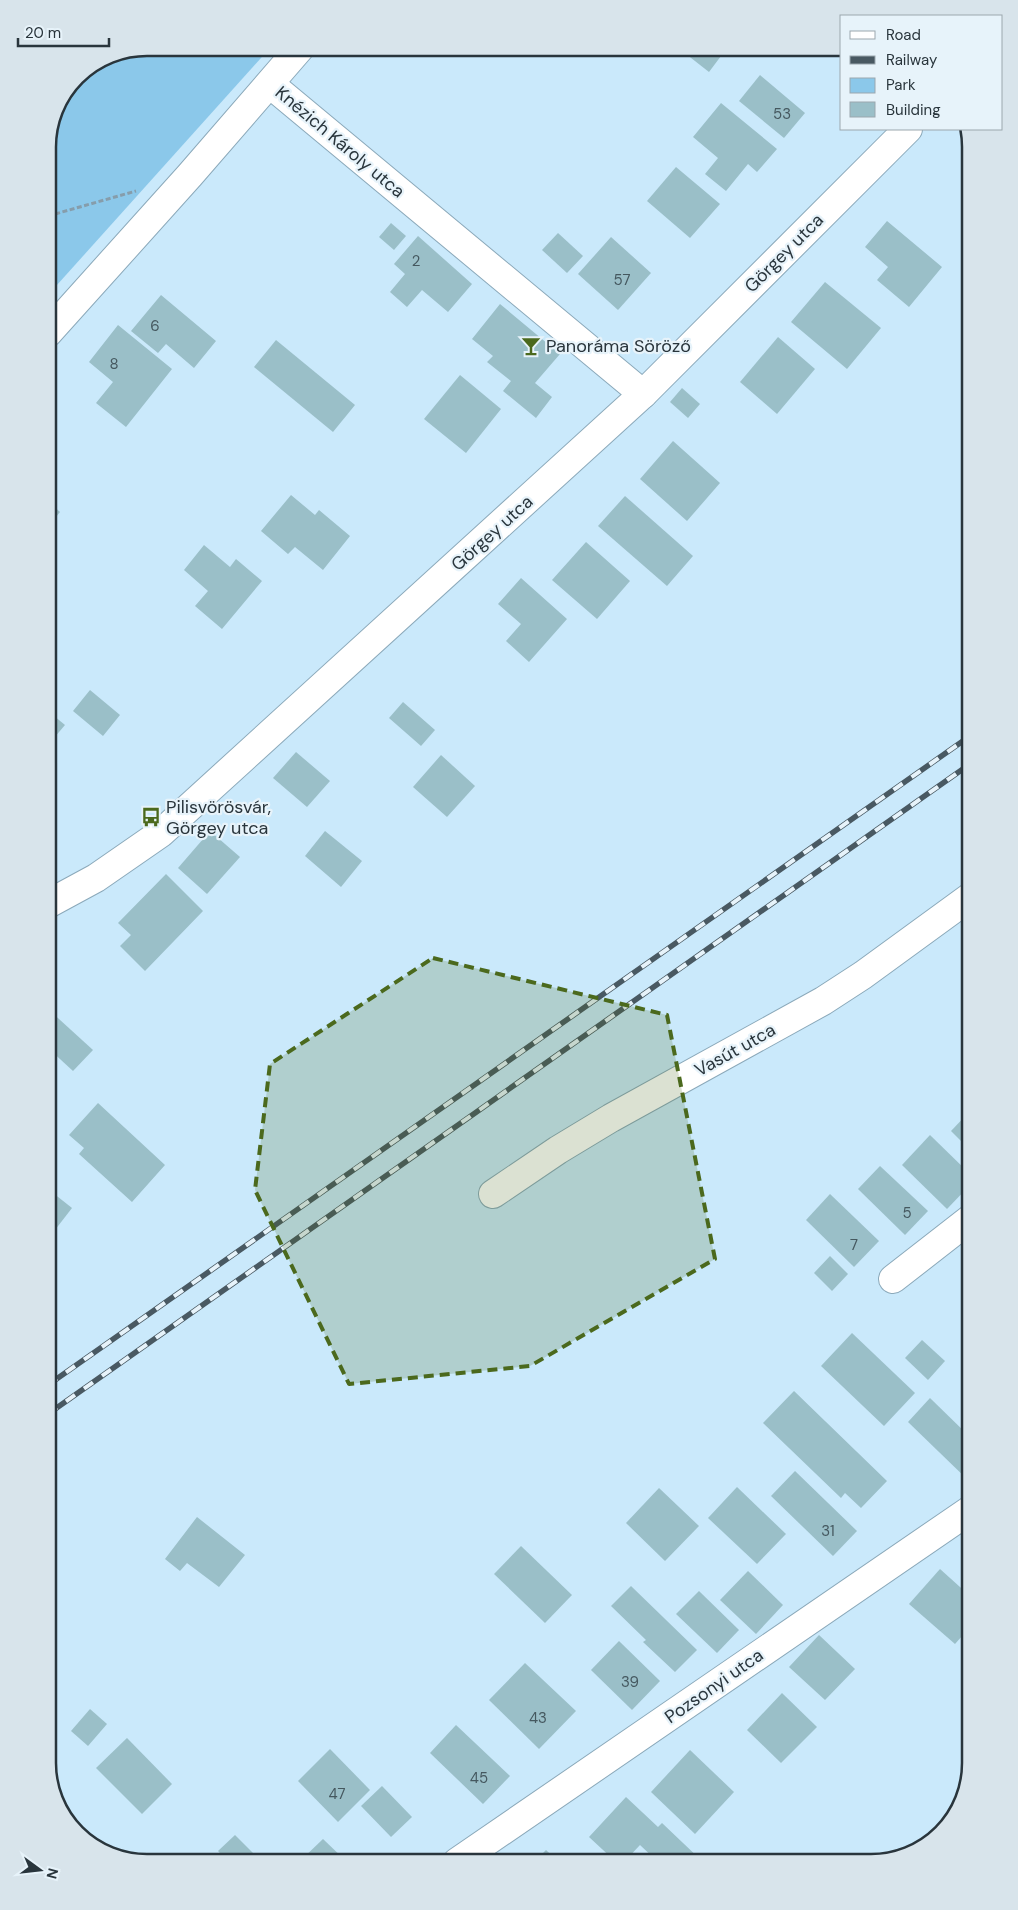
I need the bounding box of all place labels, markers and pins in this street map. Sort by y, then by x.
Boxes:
place label: Panoráma Söröző [546,334,691,358]
bar icon: Panoráma Söröző [520,335,542,357]
place label: Pilisvörösvár, Görgey utca [166,795,271,840]
bus stop icon: Pilisvörösvár, Görgey utca [140,806,162,828]

